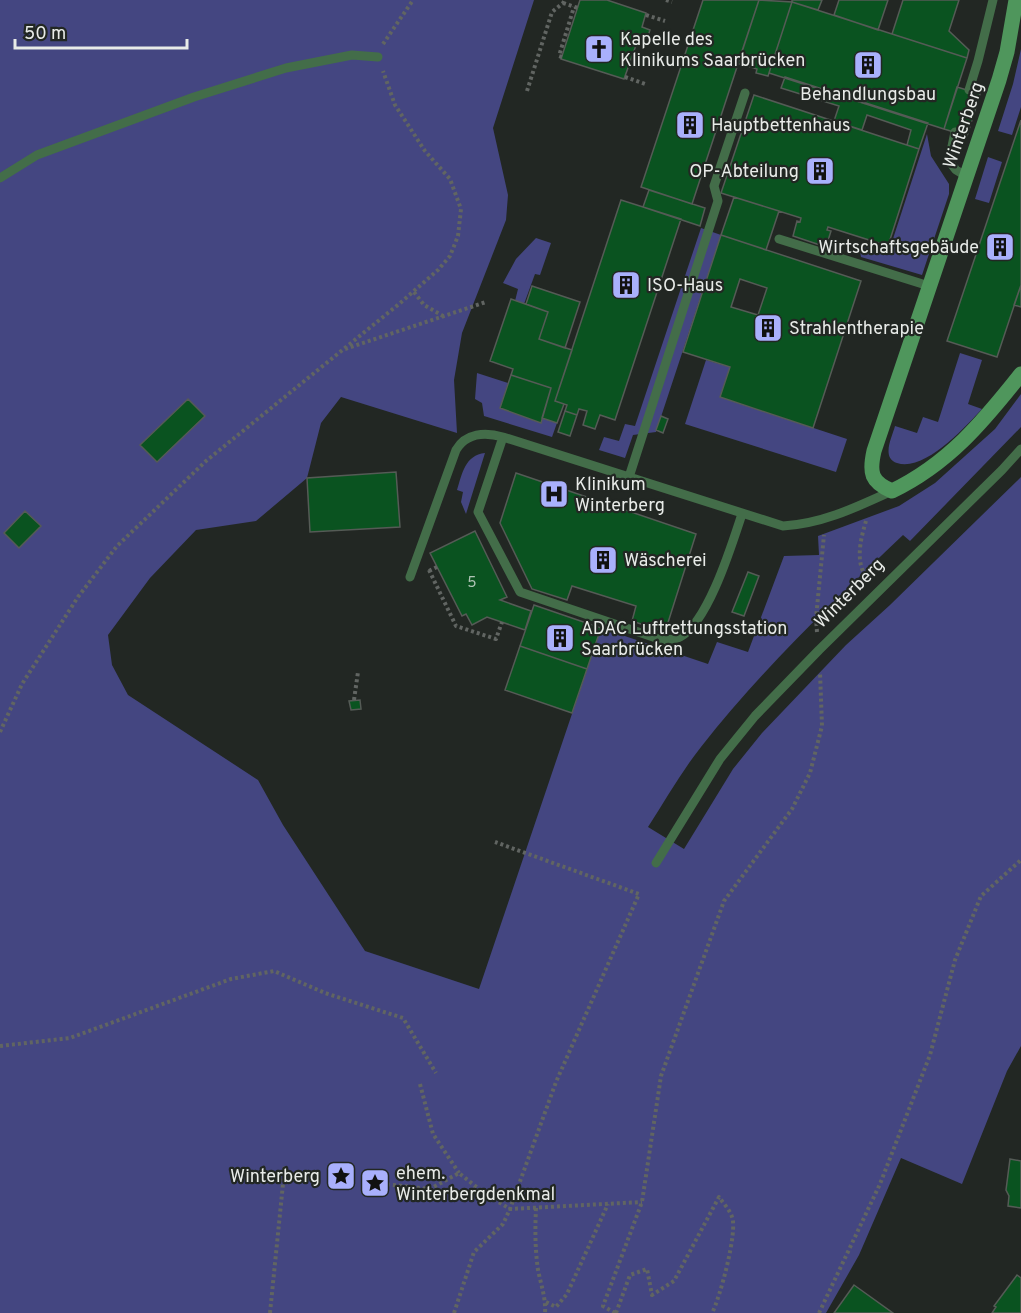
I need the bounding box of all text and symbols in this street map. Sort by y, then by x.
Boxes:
scale bar [15,12,188,50]
text: 50 m [24,23,66,46]
place label: Kapelle des Klinikums Saarbrücken [620,29,805,73]
church icon: Kapelle des Klinikums Saarbrücken [583,33,615,65]
building icon: Behandlungsbau [852,49,884,81]
street label: Winterberg [939,79,990,172]
place label: Behandlungsbau [800,84,936,107]
building icon: Hauptbettenhaus [674,109,706,141]
place label: Hauptbettenhaus [711,115,851,138]
building icon: OP-Abteilung [804,155,836,187]
place label: OP-Abteilung [689,161,799,184]
building icon: Wirtschaftsgebäude [984,231,1016,263]
place label: Wirtschaftsgebäude [818,237,979,260]
building icon: ISO-Haus [610,269,642,301]
place label: ISO-Haus [647,275,723,298]
building icon: Strahlentherapie [752,312,784,344]
place label: Strahlentherapie [789,318,924,341]
place label: Klinikum Winterberg [575,474,665,518]
hospital icon: Klinikum Winterberg [538,478,570,510]
building icon: Wäscherei [587,544,619,576]
place label: Wäscherei [624,550,707,573]
street label: Winterberg [810,554,890,634]
house number: 5 [467,574,477,593]
place label: ADAC Luftrettungsstation Saarbrücken [581,618,787,662]
building icon: ADAC Luftrettungsstation Saarbrücken [544,622,576,654]
place icon: Winterberg [325,1160,357,1192]
place label: ehem. Winterbergdenkmal [396,1163,555,1207]
place label: Winterberg [230,1166,320,1189]
place icon: ehem. Winterbergdenkmal [359,1167,391,1199]

